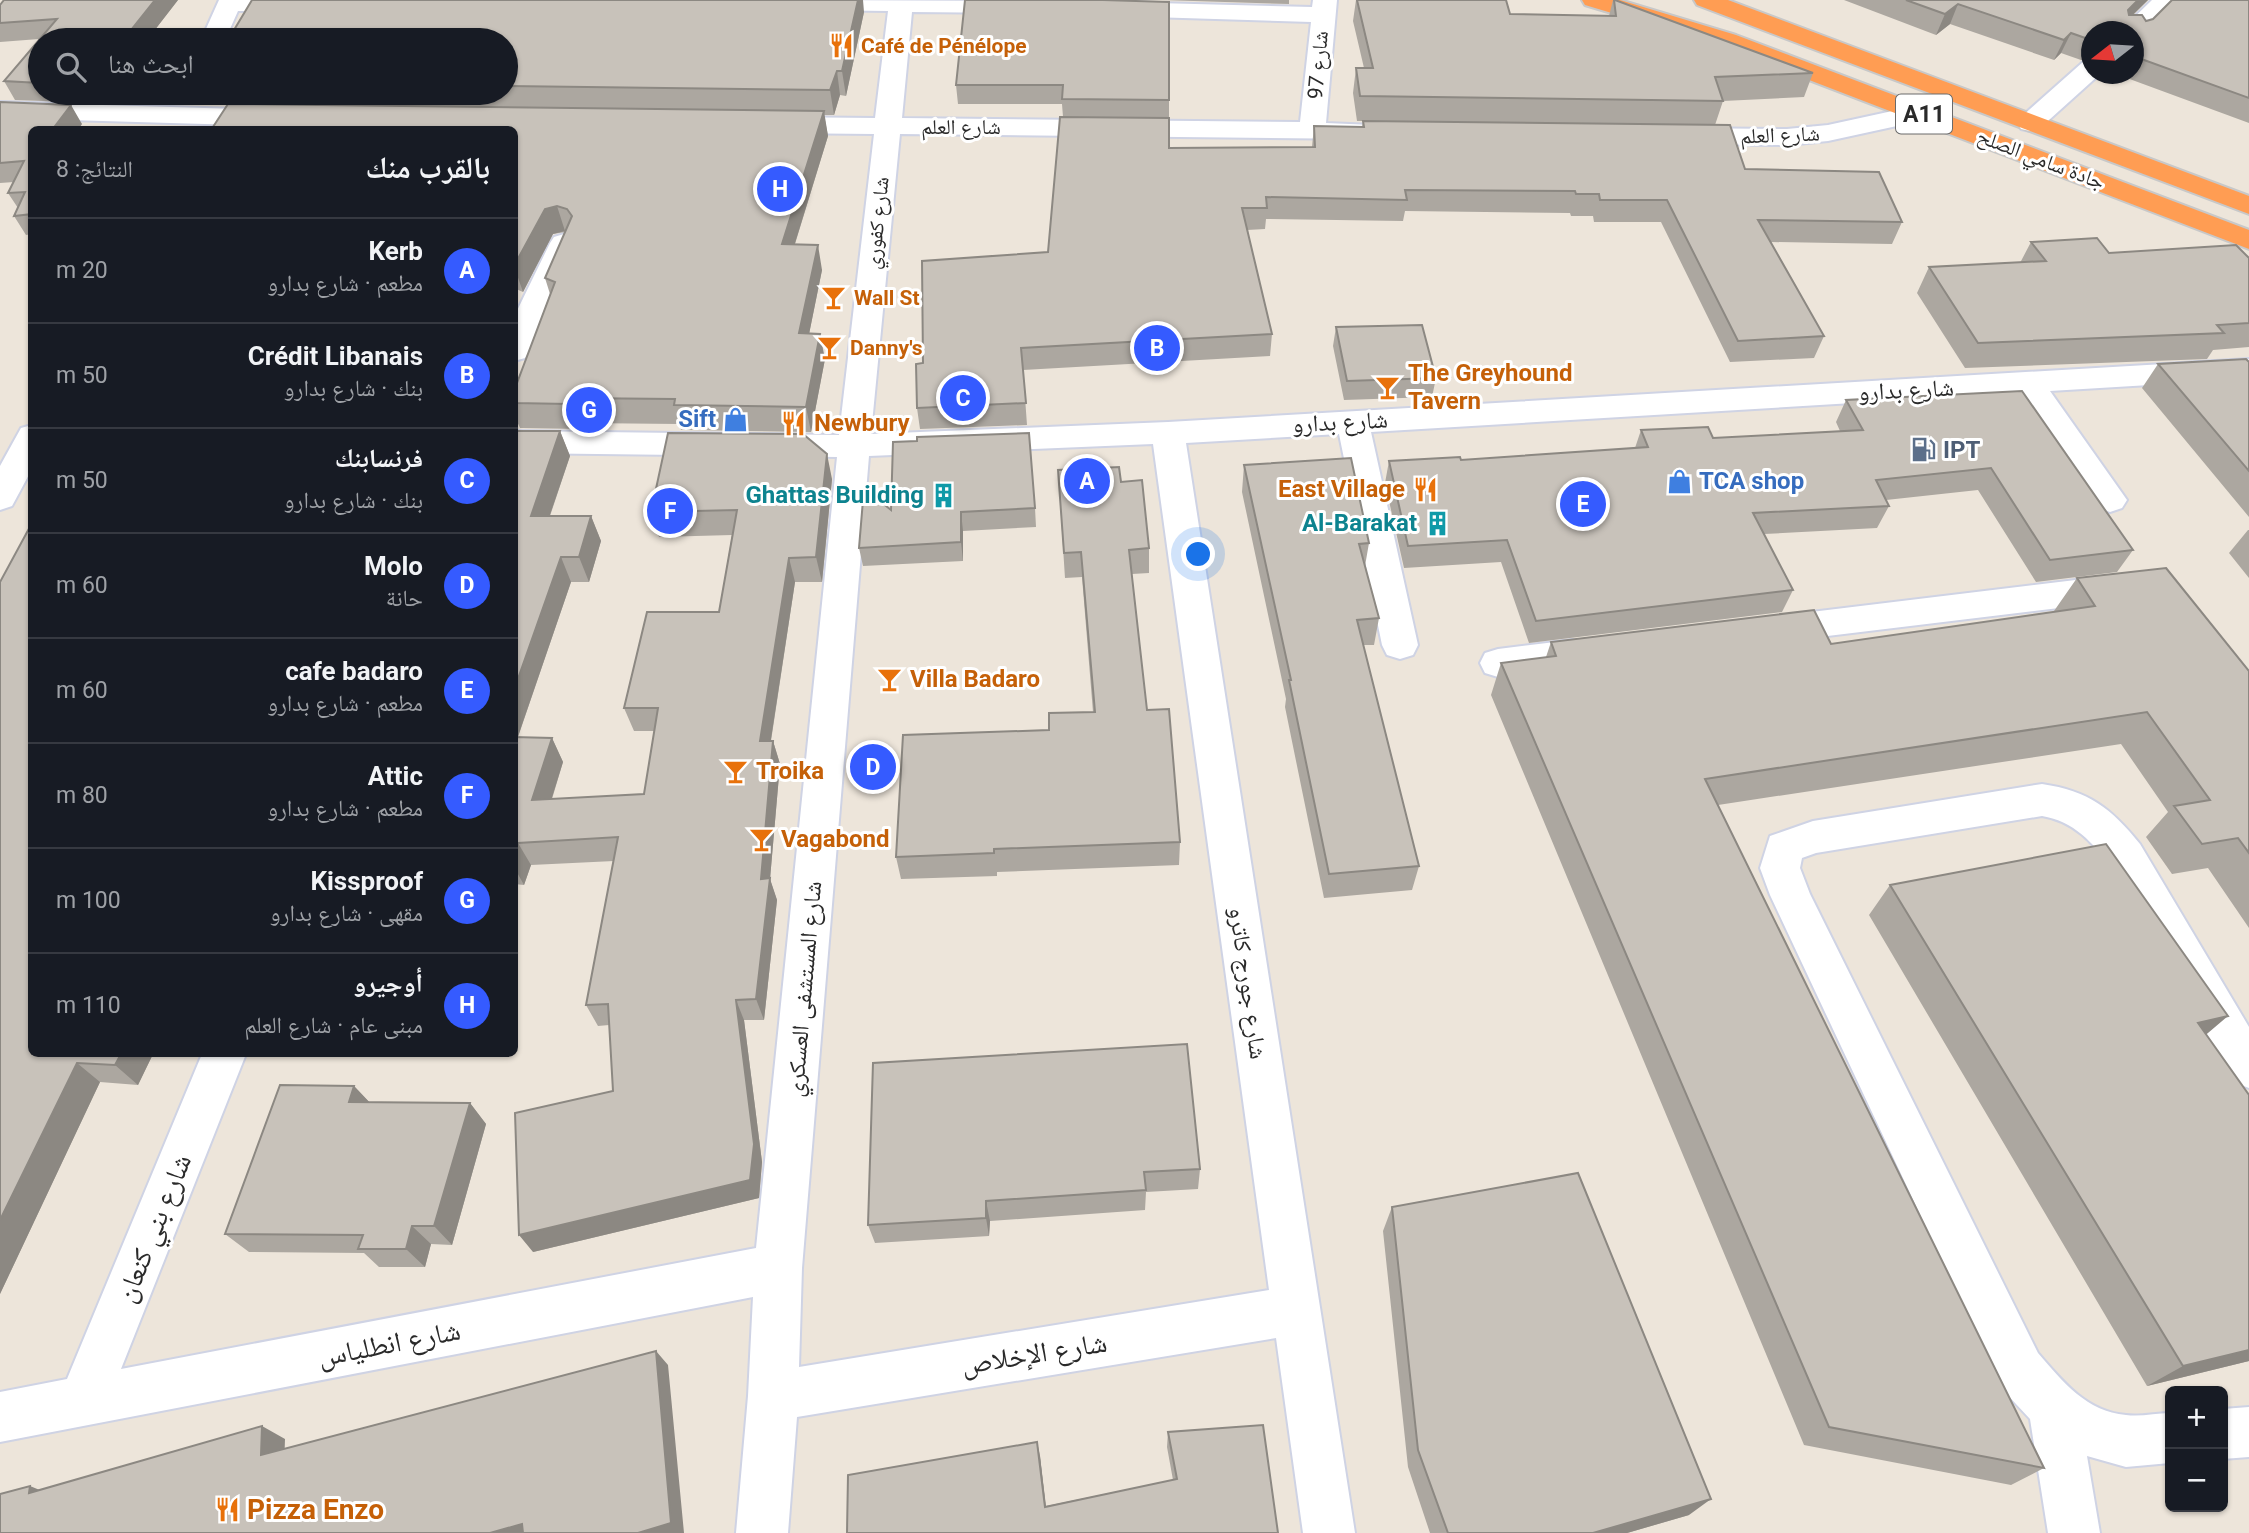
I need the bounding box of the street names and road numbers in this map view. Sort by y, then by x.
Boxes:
street label: شارع 97 [1303,30,1334,100]
road number: A11 [1896,94,1952,134]
street label: شارع العلم [921,115,1001,141]
street label: شارع العلم [1740,122,1820,150]
street label: جادة سامي الصلح [1972,124,2108,198]
street label: شارع كفوري [860,176,898,271]
street label: شارع بدارو [1857,374,1955,407]
street label: شارع بدارو [1291,406,1389,439]
street label: شارع المستشفى العسكري [781,880,832,1099]
street label: شارع جورج كاترو [1222,905,1273,1061]
street label: شارع بني كنعان [109,1149,204,1309]
street label: شارع انطلياس [315,1314,463,1374]
street label: شارع الإخلاص [959,1326,1109,1382]

